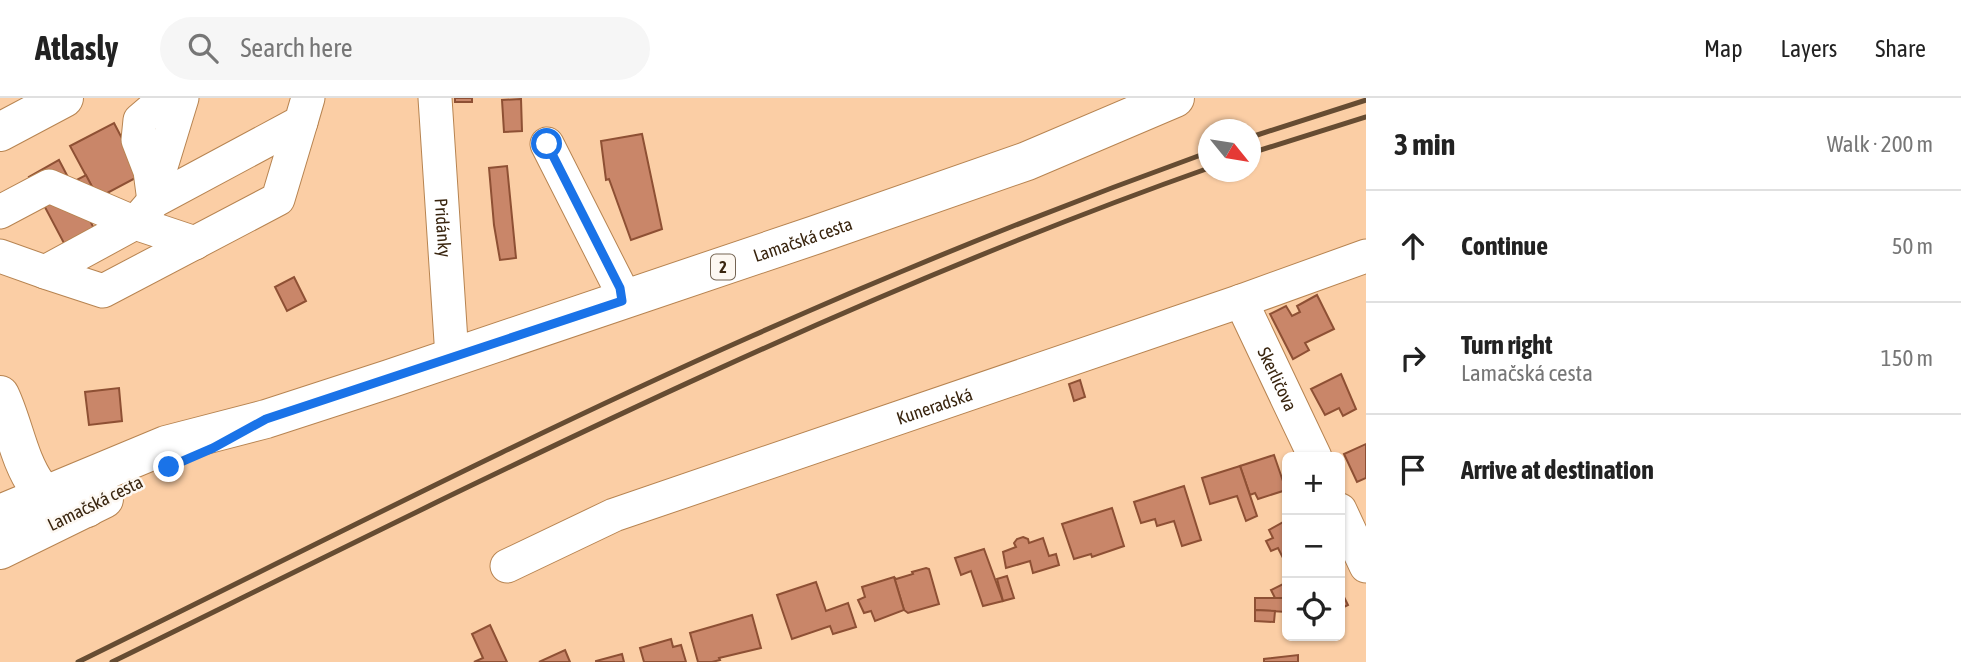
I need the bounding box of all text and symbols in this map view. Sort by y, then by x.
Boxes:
search box [160,17,650,80]
text: Atlasly [35,29,118,67]
icon: search [184,29,222,67]
text: Search here [240,33,353,63]
text: Map [1704,35,1743,62]
text: Layers [1781,35,1837,62]
text: Share [1875,35,1926,62]
north arrow [1198,119,1261,182]
text: 3 min [1394,127,1455,161]
route start [531,128,562,159]
text: Walk · 200 m [1827,131,1933,157]
street label: Pridánky [431,197,456,258]
street label: Lamačská cesta [750,212,855,266]
icon: ahead [1394,227,1432,265]
text: Continue [1461,231,1548,261]
text: 50 m [1892,233,1933,259]
road number: 2 [711,254,735,280]
text: Turn right [1461,330,1552,360]
icon: right [1394,339,1432,377]
street label: Skerličova [1254,343,1302,414]
text: 150 m [1881,345,1933,371]
text: Lamačská cesta [1461,360,1593,386]
street label: Kuneradská [894,383,975,428]
route end [153,451,184,482]
icon: arrive [1394,451,1432,489]
map controls [1282,452,1345,641]
button: + [1282,452,1345,515]
text: Arrive at destination [1461,455,1654,485]
street label: Lamačská cesta [44,471,146,535]
button: − [1282,515,1345,578]
button: locate [1282,578,1345,641]

